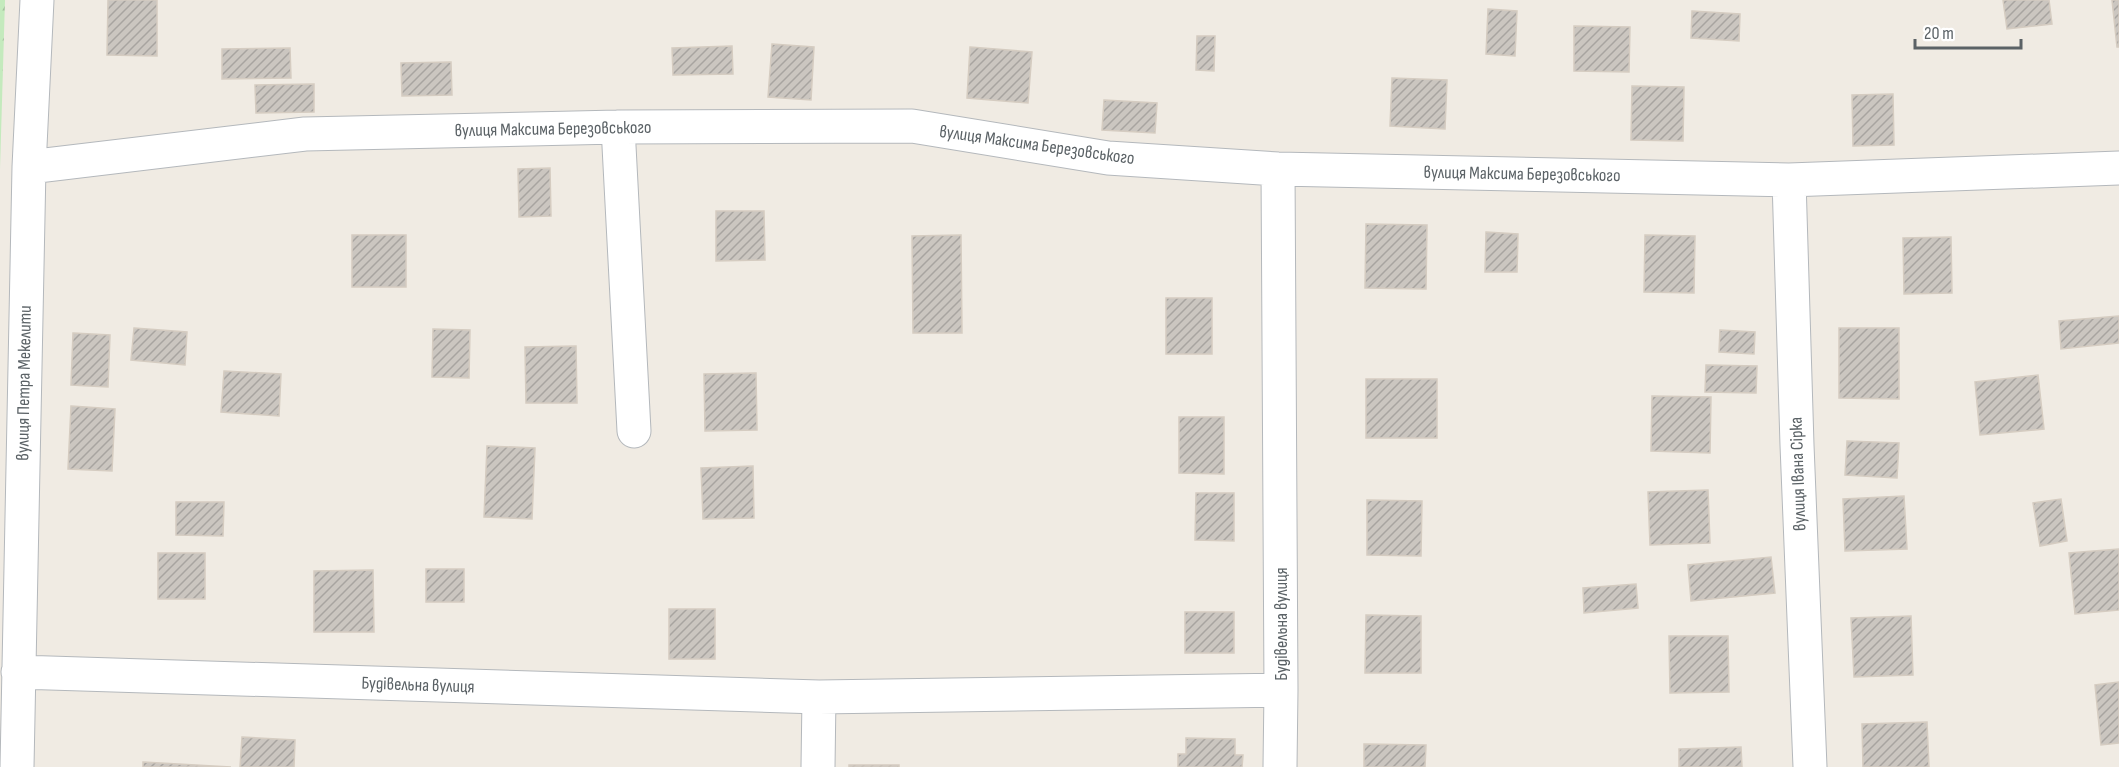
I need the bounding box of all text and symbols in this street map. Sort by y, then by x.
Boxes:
scale bar [1915,12,2022,50]
text: 20 m [1924,23,1954,44]
street label: вулиця Максима Березовського [454,117,652,141]
street label: вулиця Максима Березовського [938,121,1136,169]
street label: вулиця Максима Березовського [1423,162,1621,186]
street label: вулиця Петра Мекелити [12,305,36,461]
street label: вулиця Івана Сірка [1786,417,1810,531]
street label: Будівельна вулиця [1271,567,1292,681]
street label: Будівельна вулиця [361,673,475,697]

